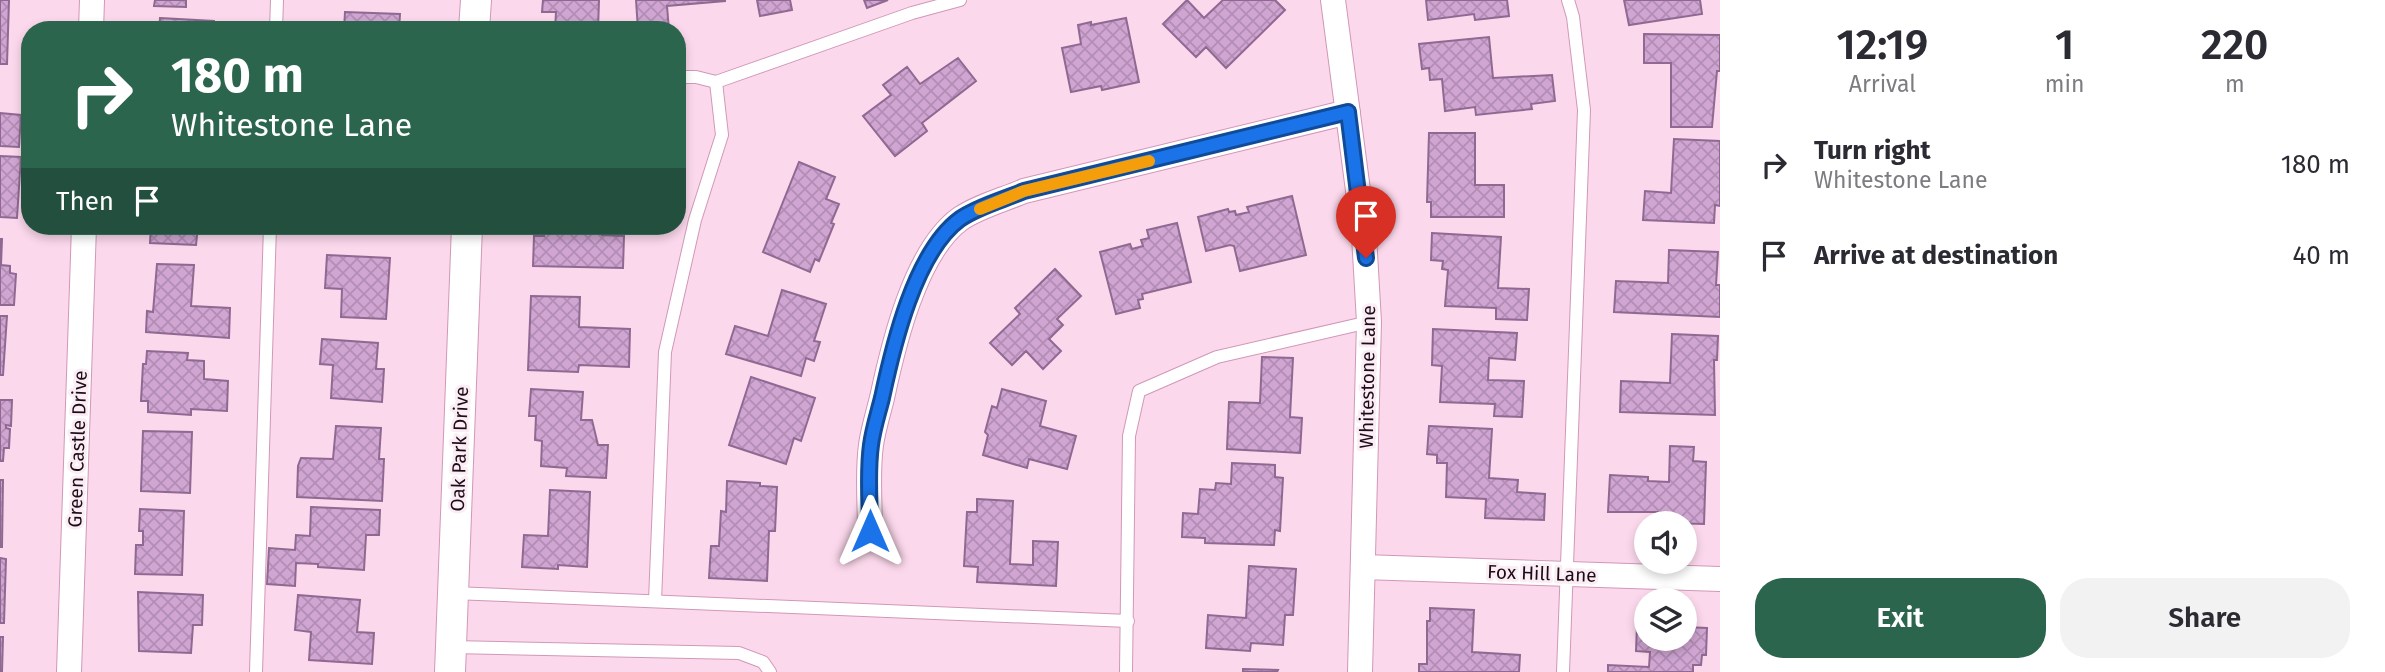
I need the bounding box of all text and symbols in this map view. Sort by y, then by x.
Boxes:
text: 12:19 [1837,20,1928,70]
text: 1 [2055,20,2074,70]
text: 220 [2201,20,2268,70]
text: 180 m [171,46,304,105]
icon: right [56,49,147,140]
text: Arrival [1849,70,1916,98]
text: min [2045,70,2084,98]
text: m [2225,70,2245,98]
text: Whitestone Lane [171,106,412,144]
text: Turn right [1814,135,1931,166]
icon: right [1755,146,1793,184]
text: 180 m [2281,149,2350,180]
text: Whitestone Lane [1814,166,1987,194]
icon: arrive [128,182,166,220]
text: Then [56,186,114,217]
pin [1336,186,1396,258]
icon: arrive [1347,197,1385,235]
icon: arrive [1755,237,1793,275]
text: Arrive at destination [1814,240,2058,271]
text: 40 m [2292,240,2350,271]
street label: Whitestone Lane [1355,305,1380,449]
street label: Green Castle Drive [63,370,92,528]
street label: Oak Park Drive [446,386,473,512]
position arrow [833,494,907,568]
map controls [1634,511,1697,651]
button: sound [1634,511,1697,574]
street label: Fox Hill Lane [1487,560,1597,587]
button: Exit [1755,578,2046,658]
button: Share [2060,578,2350,658]
button: layers [1634,588,1697,651]

